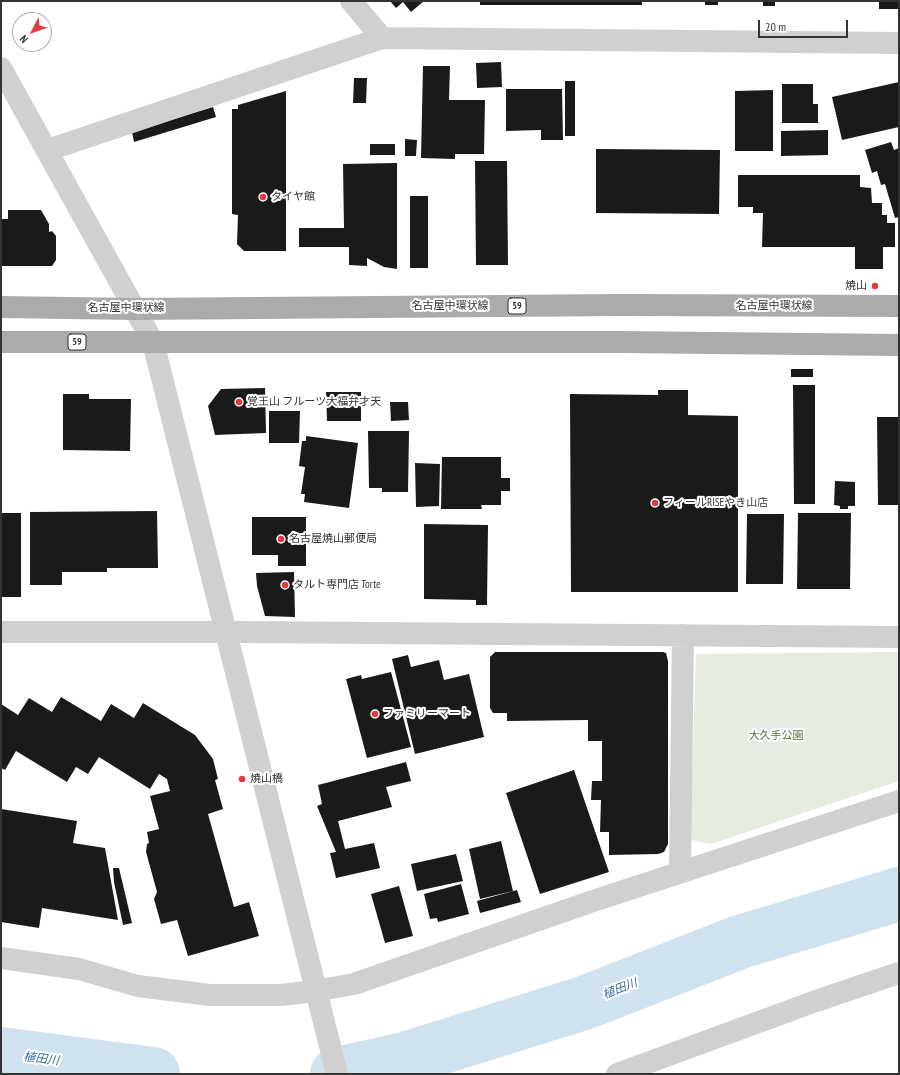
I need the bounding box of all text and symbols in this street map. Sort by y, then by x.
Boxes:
north arrow [12,12,52,52]
scale bar [760,12,850,38]
text: 20 m [765,19,786,34]
text: N [16,32,31,46]
place label: タイヤ館 [271,190,315,204]
marker: タイヤ館 [258,192,268,202]
place label: 焼山 [845,279,867,293]
marker: 焼山 [870,281,880,291]
road number: 59 [508,298,526,314]
street label: 名古屋中環状線 [412,299,488,313]
street label: 名古屋中環状線 [736,299,812,313]
street label: 名古屋中環状線 [88,301,164,315]
road number: 59 [68,334,86,350]
place label: 覚王山 フルーツ大福弁才天 [247,395,381,409]
marker: 覚王山 フルーツ大福弁才天 [234,397,244,407]
place label: フィールRISEやき山店 [663,496,768,510]
marker: フィールRISEやき山店 [650,498,660,508]
place label: 名古屋焼山郵便局 [289,532,377,546]
marker: 名古屋焼山郵便局 [276,534,286,544]
place label: タルト専門店 Torte [293,578,381,592]
marker: タルト専門店 Torte [280,580,290,590]
place label: ファミリーマート [383,707,471,721]
marker: ファミリーマート [370,709,380,719]
park label: 大久手公園 [749,729,803,743]
place label: 焼山橋 [250,772,283,786]
marker: 焼山橋 [237,774,247,784]
water label: 植田川 [601,976,639,1002]
water label: 植田川 [22,1050,60,1068]

